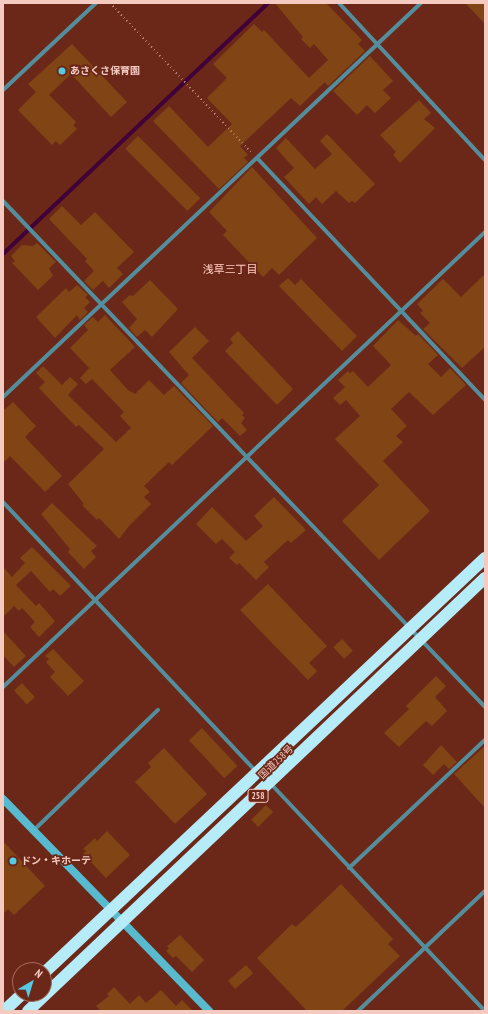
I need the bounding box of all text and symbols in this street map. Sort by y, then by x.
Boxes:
place label: あさくさ保育園 [70,65,140,77]
marker: あさくさ保育園 [57,66,67,76]
district label: 浅草三丁目 [203,262,257,276]
street label: 国道258号 [256,743,296,781]
road number: 258 [247,789,269,803]
place label: ドン・キホーテ [21,855,91,867]
marker: ドン・キホーテ [8,856,18,866]
north arrow [12,962,52,1002]
text: N [32,966,45,981]

